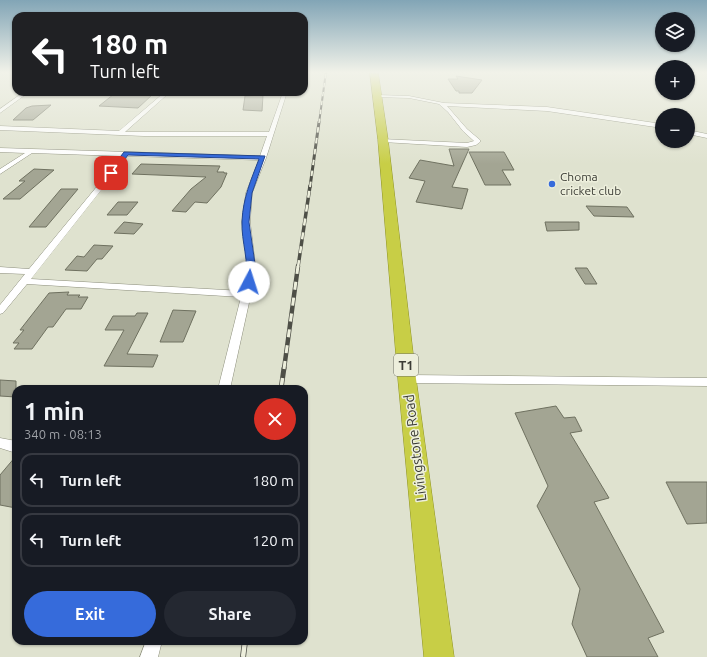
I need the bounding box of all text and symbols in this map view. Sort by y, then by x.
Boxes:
map controls [655,12,695,148]
button: layers [655,12,695,52]
icon: left [24,28,76,80]
text: 180 m [90,28,168,59]
button: + [655,60,695,100]
text: Turn left [90,61,160,81]
button: − [655,108,695,148]
pin [94,156,128,190]
icon: arrive [100,162,122,184]
place label: Choma cricket club [560,170,621,197]
marker: Choma cricket club [547,179,557,189]
position arrow [228,261,270,303]
road number: T1 [394,354,418,376]
street label: Livingstone Road [400,394,430,502]
text: 1 min [24,398,85,425]
button: close [254,398,296,440]
text: 340 m · 08:13 [24,427,102,441]
icon: left [26,469,48,491]
text: Turn left [60,472,121,489]
text: 180 m [252,472,294,489]
icon: left [26,529,48,551]
text: Turn left [60,532,121,549]
text: 120 m [252,532,294,549]
button: Exit [24,591,156,637]
button: Share [164,591,296,637]

